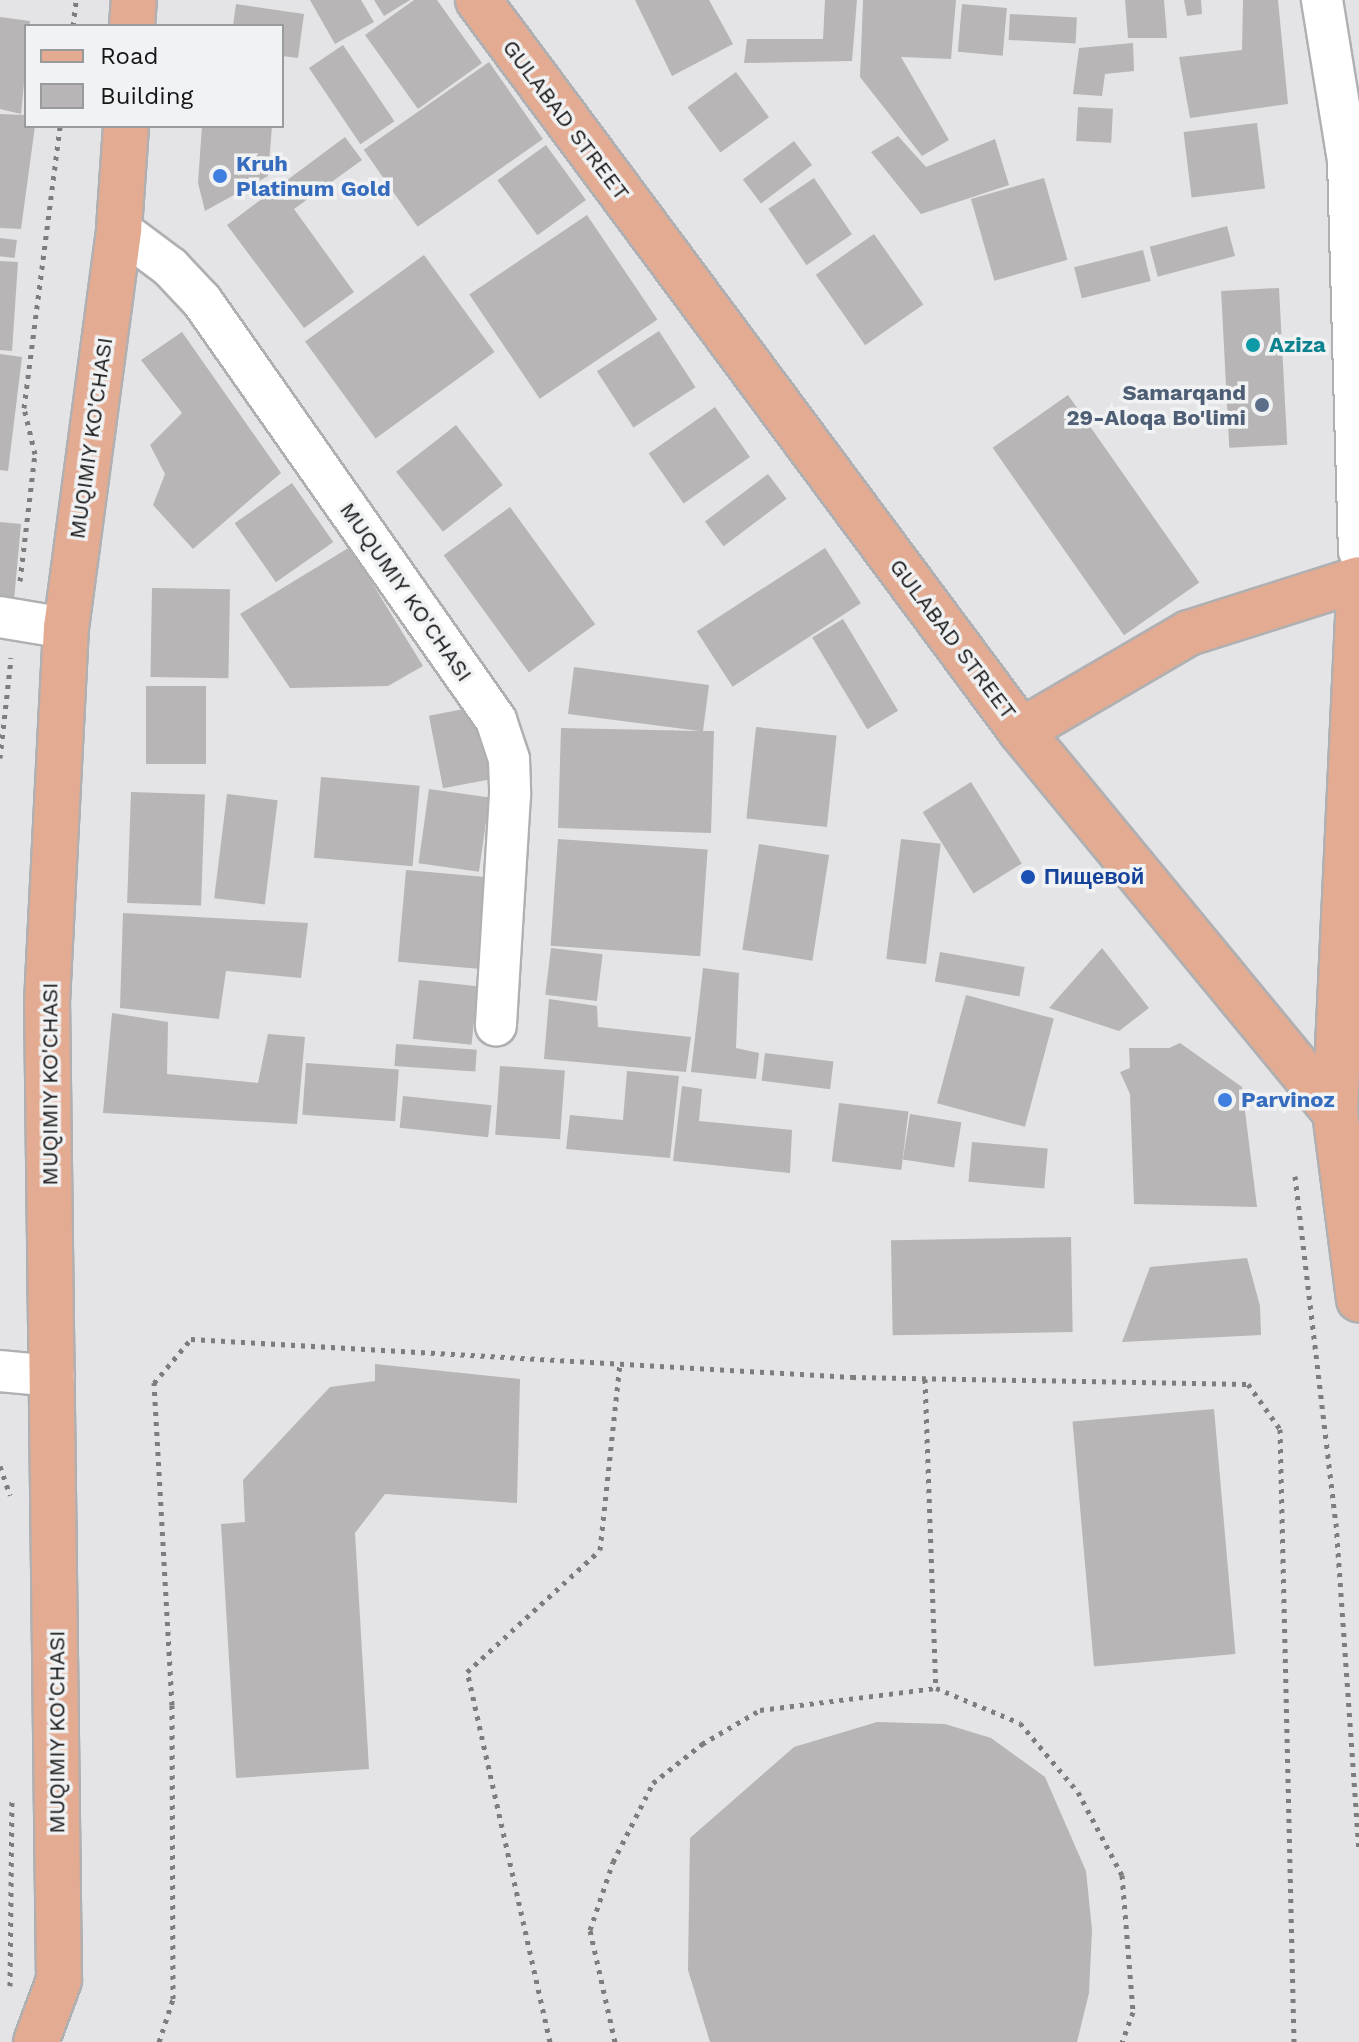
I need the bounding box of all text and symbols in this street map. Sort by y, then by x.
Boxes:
legend [24,24,284,128]
street label: GULABAD STREET [497,35,635,205]
text: Road [100,42,159,70]
text: Building [100,82,193,110]
place label: Kruh Platinum Gold [236,150,391,202]
marker: Kruh Platinum Gold [211,167,229,185]
place label: Aziza [1269,332,1326,358]
street label: MUQIMIY KO'CHASI [64,335,118,541]
marker: Aziza [1244,336,1262,354]
place label: Samarqand 29-Aloqa Bo'limi [1066,379,1246,430]
marker: Samarqand 29-Aloqa Bo'limi [1253,396,1271,414]
street label: MUQUMIY KO'CHASI [334,497,478,687]
street label: GULABAD STREET [884,554,1022,724]
place label: Пищевой [1044,864,1144,890]
marker: Пищевой [1019,868,1037,886]
street label: MUQIMIY KO'CHASI [37,982,63,1186]
place label: Parvinoz [1241,1087,1335,1113]
marker: Parvinoz [1216,1091,1234,1109]
street label: MUQIMIY KO'CHASI [44,1630,70,1834]

